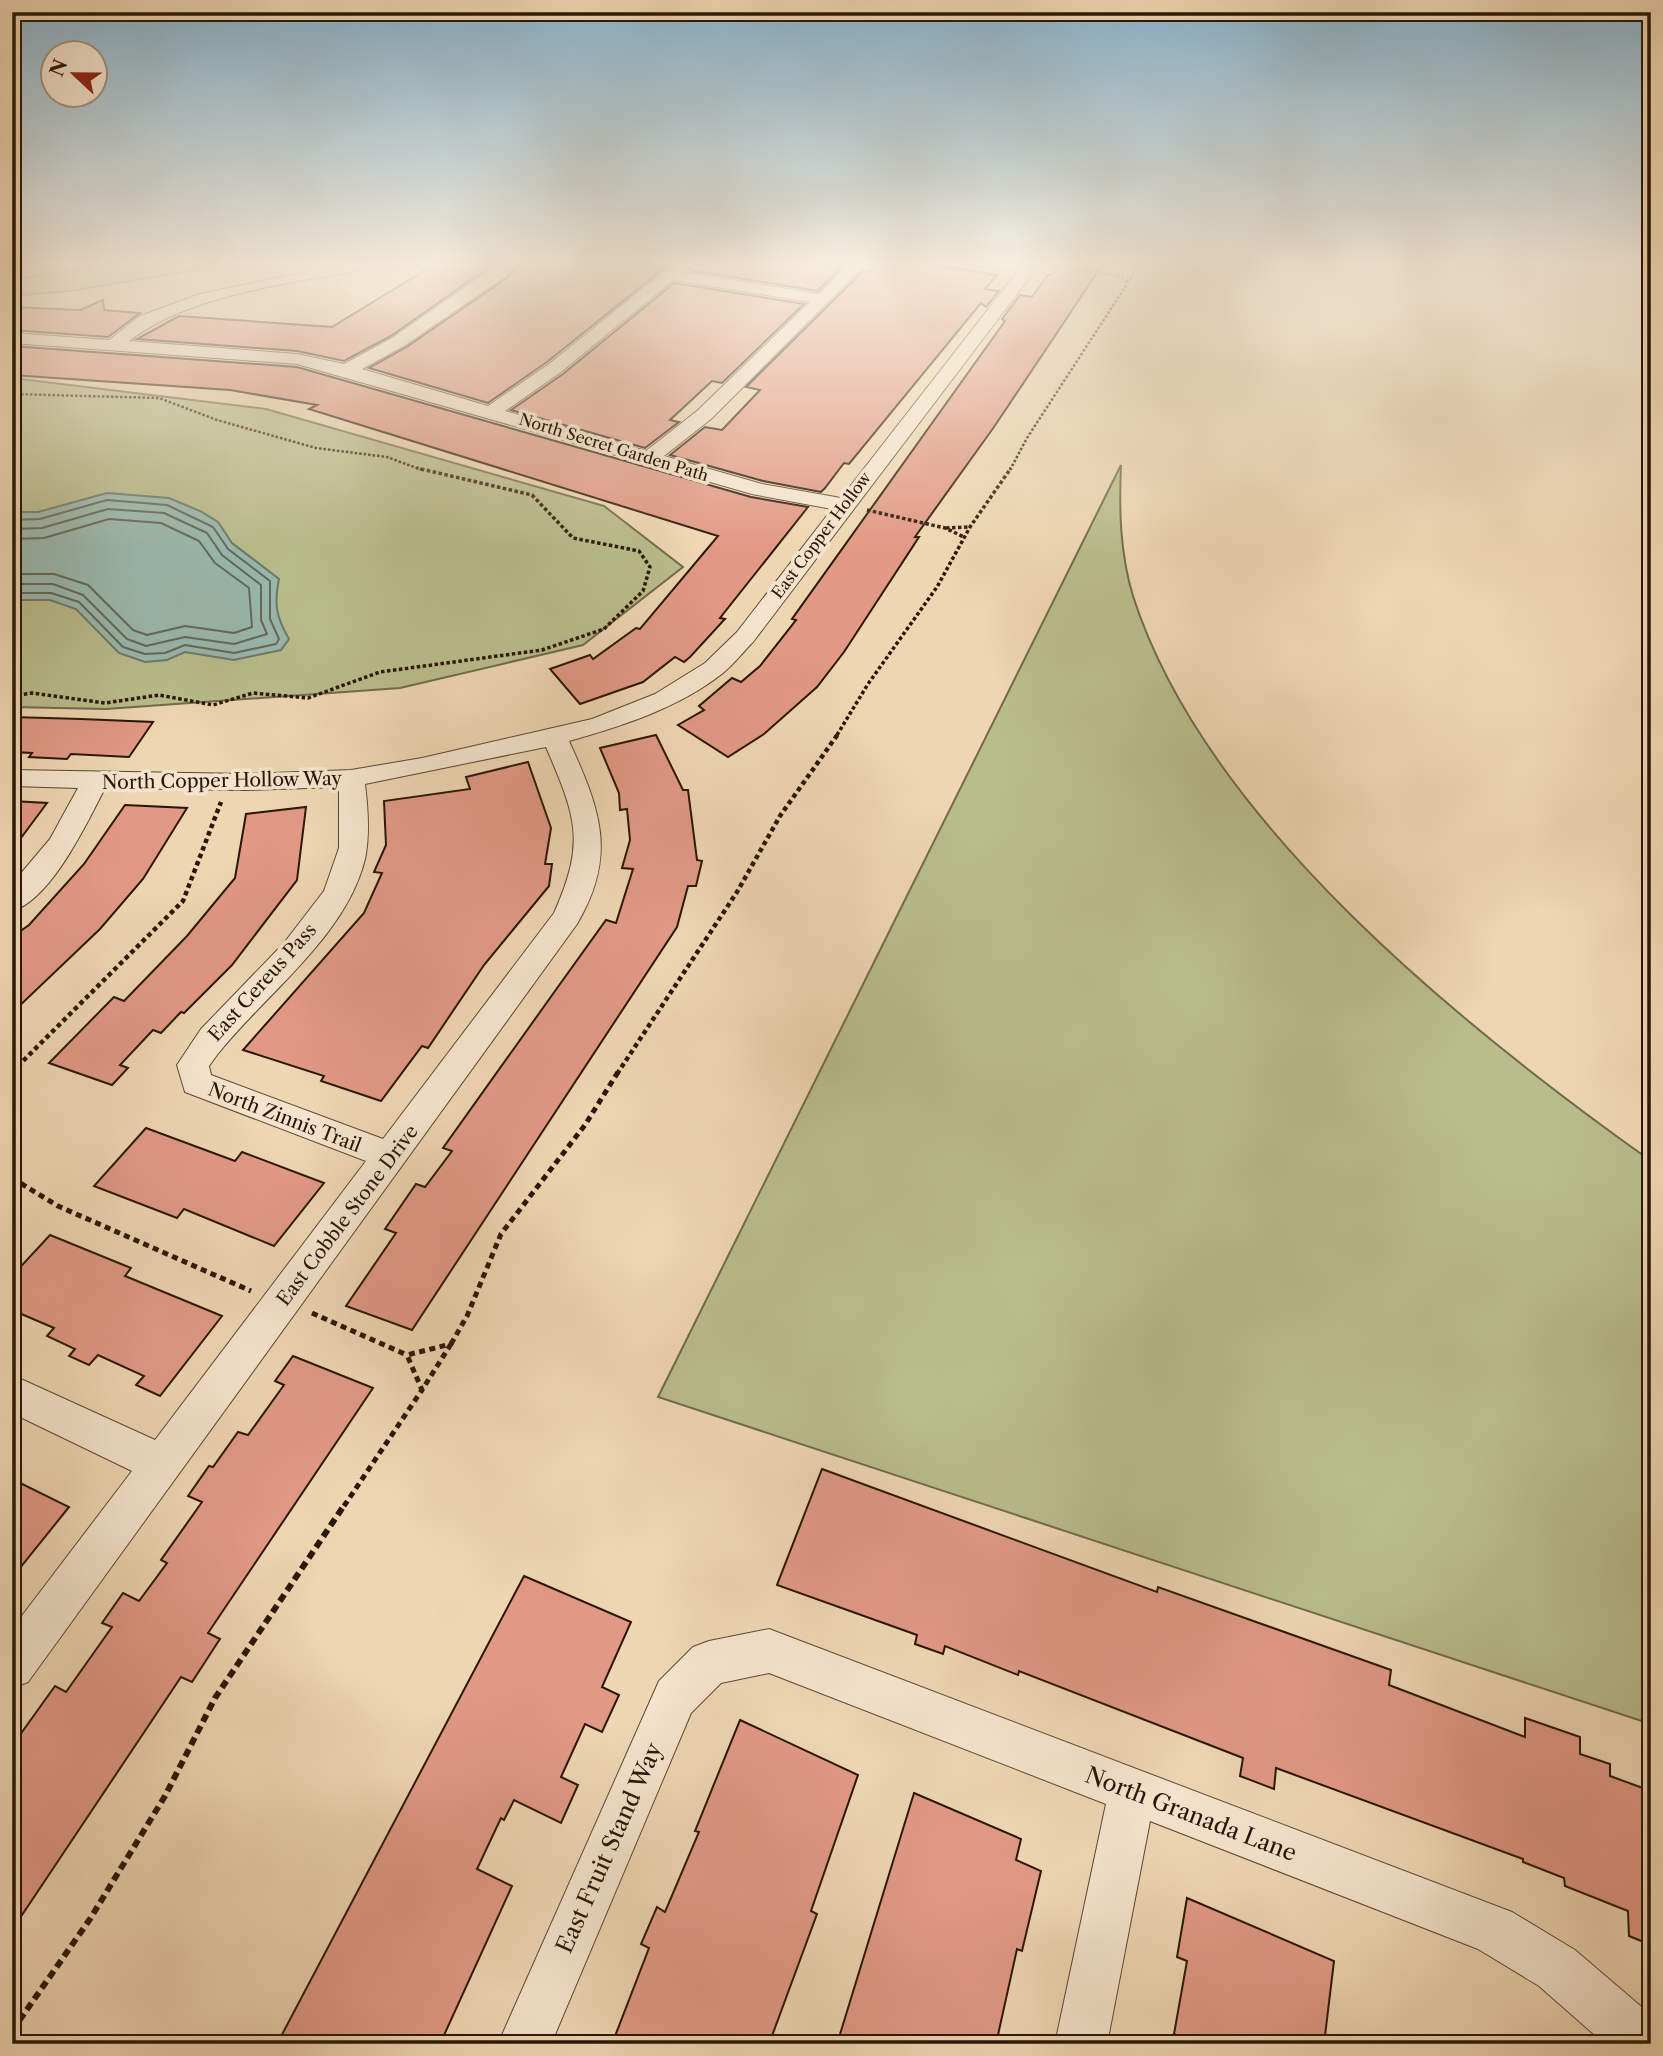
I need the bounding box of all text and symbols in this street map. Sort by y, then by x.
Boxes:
north arrow [38,38,108,108]
text: N [45,56,72,80]
street label: North Secret Garden Path [517,409,711,485]
street label: East Copper Hollow [767,467,875,602]
street label: North Copper Hollow Way [102,767,343,794]
street label: East Cereus Pass [203,919,321,1046]
street label: North Zinnis Trail [205,1078,365,1157]
street label: East Cobble Stone Drive [272,1120,423,1310]
street label: East Fruit Stand Way [550,1738,668,1958]
street label: North Granada Lane [1081,1761,1301,1867]

